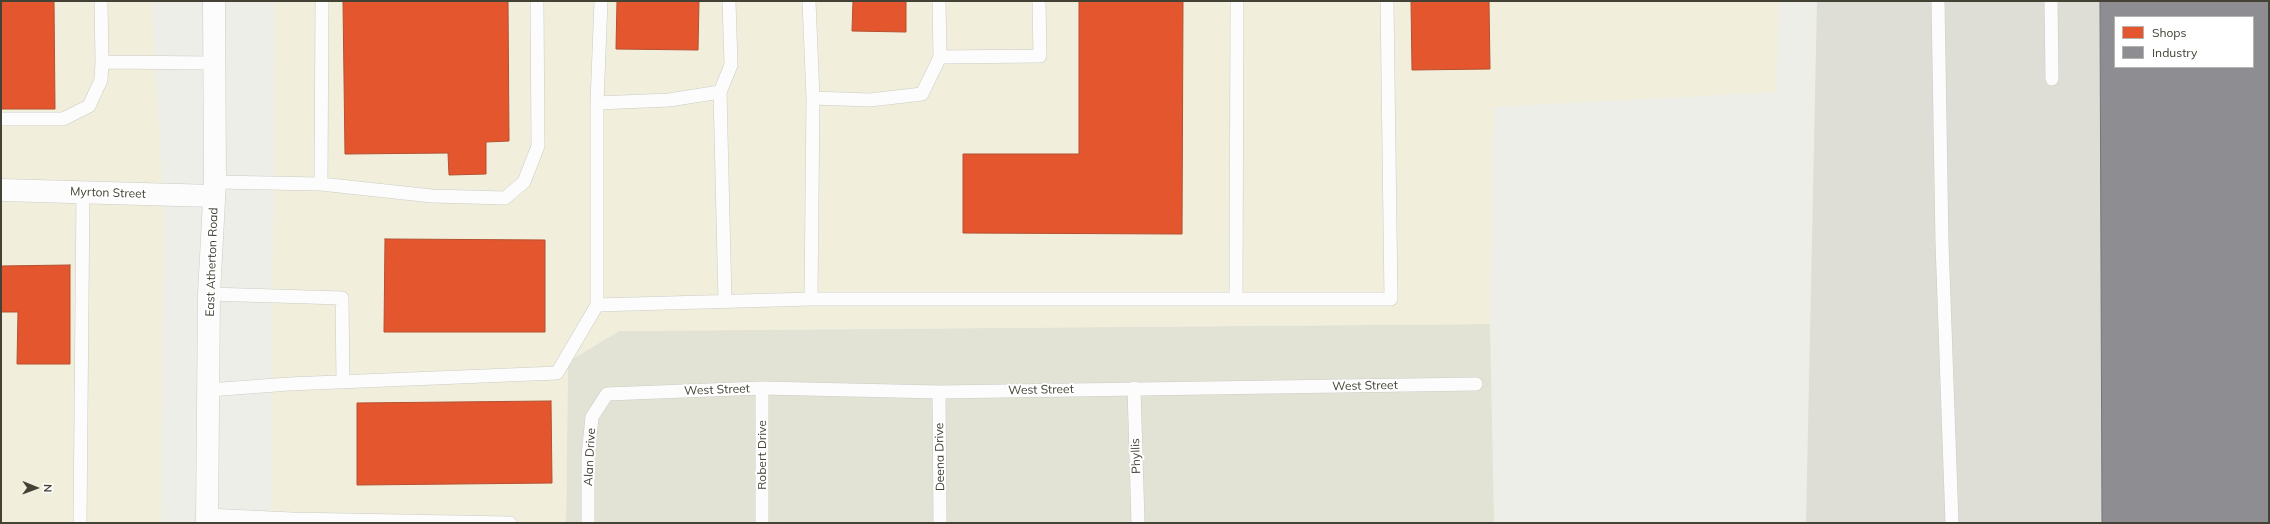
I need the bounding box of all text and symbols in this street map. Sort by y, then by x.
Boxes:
legend [2114,16,2254,68]
text: Shops [2152,25,2187,40]
text: Industry [2152,45,2197,60]
street label: Myrton Street [70,184,146,202]
street label: East Atherton Road [203,207,221,317]
street label: West Street [1332,378,1398,394]
street label: West Street [684,382,750,398]
street label: West Street [1008,382,1074,398]
street label: Robert Drive [755,420,769,490]
street label: Deena Drive [932,423,948,491]
street label: Alan Drive [581,428,599,486]
street label: Phyllis [1128,438,1144,474]
north arrow [16,468,56,508]
text: N [41,484,55,492]

